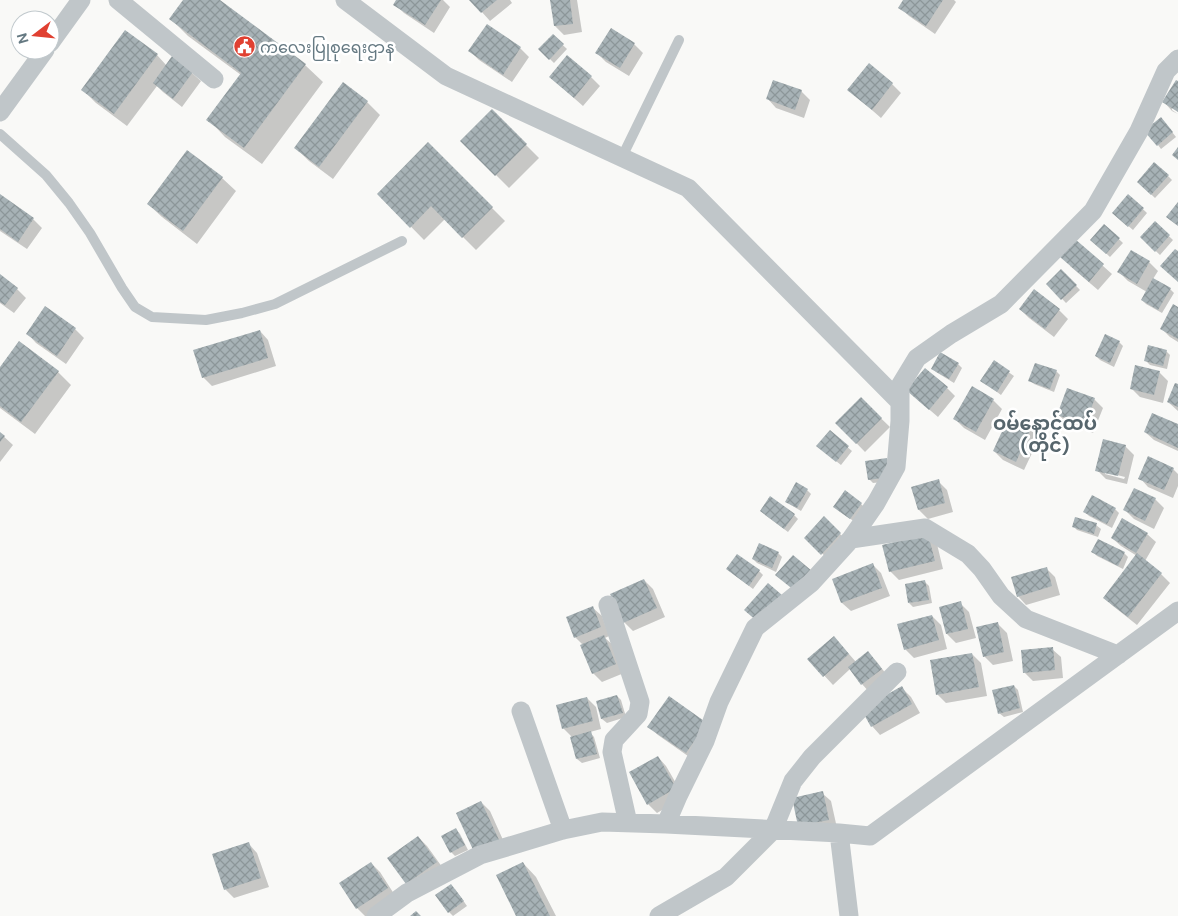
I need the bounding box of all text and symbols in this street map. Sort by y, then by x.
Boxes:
north arrow [10,10,60,60]
text: N [12,31,33,46]
public building icon: ကလေးပြုစုရေးဌာန [232,35,256,59]
place label: ကလေးပြုစုရေးဌာန [260,36,394,62]
district label: ဝမ်နောင်ထပ် (တိုင်) [993,410,1097,461]

